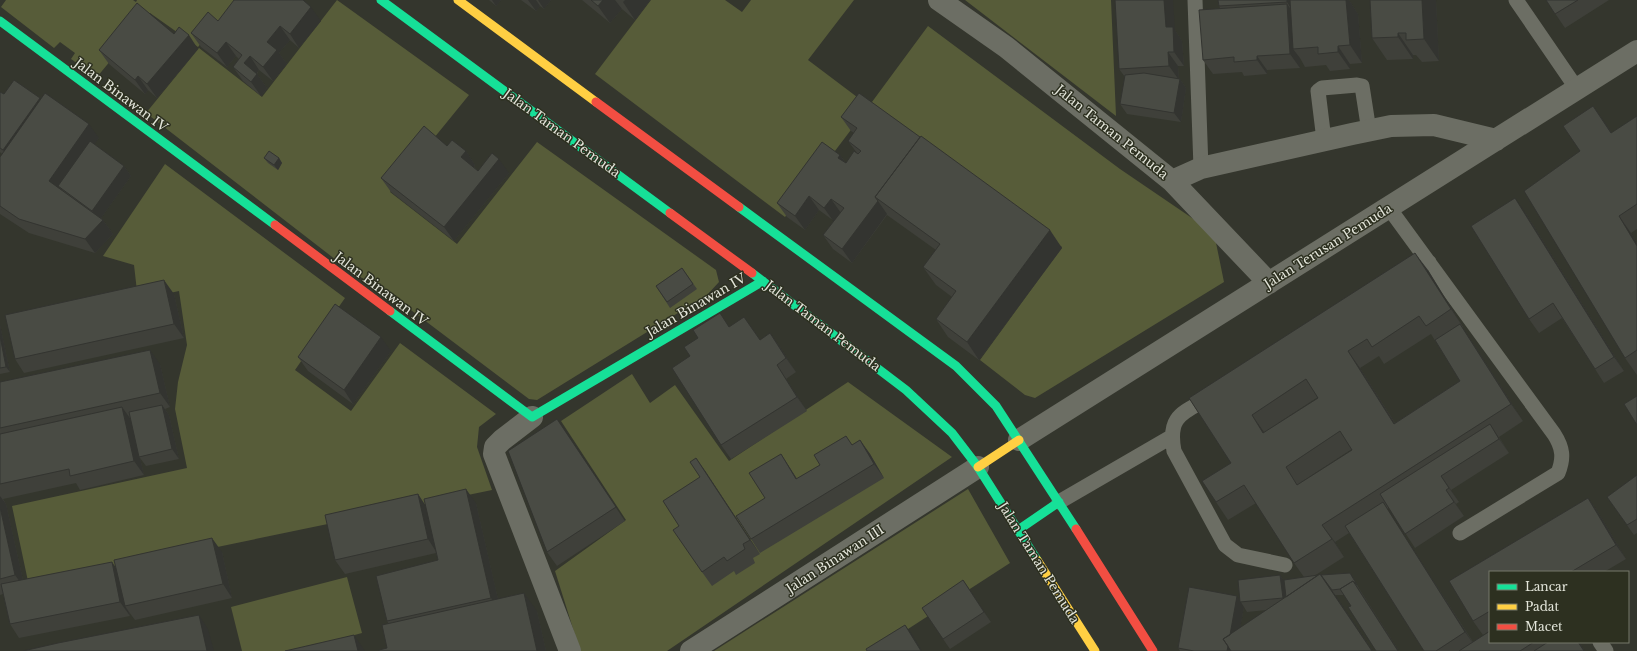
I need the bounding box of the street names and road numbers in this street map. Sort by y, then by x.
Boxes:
street label: Jalan Binawan IV [69,53,172,136]
street label: Jalan Taman Pemuda [1051,80,1173,183]
street label: Jalan Taman Pemuda [499,84,624,182]
street label: Jalan Terusan Pemuda [1259,199,1396,293]
street label: Jalan Binawan IV [329,247,432,330]
street label: Jalan Binawan IV [641,269,750,342]
street label: Jalan Taman Pemuda [760,276,885,376]
street label: Jalan Taman Pemuda [994,497,1084,628]
street label: Jalan Binawan III [781,521,887,598]

